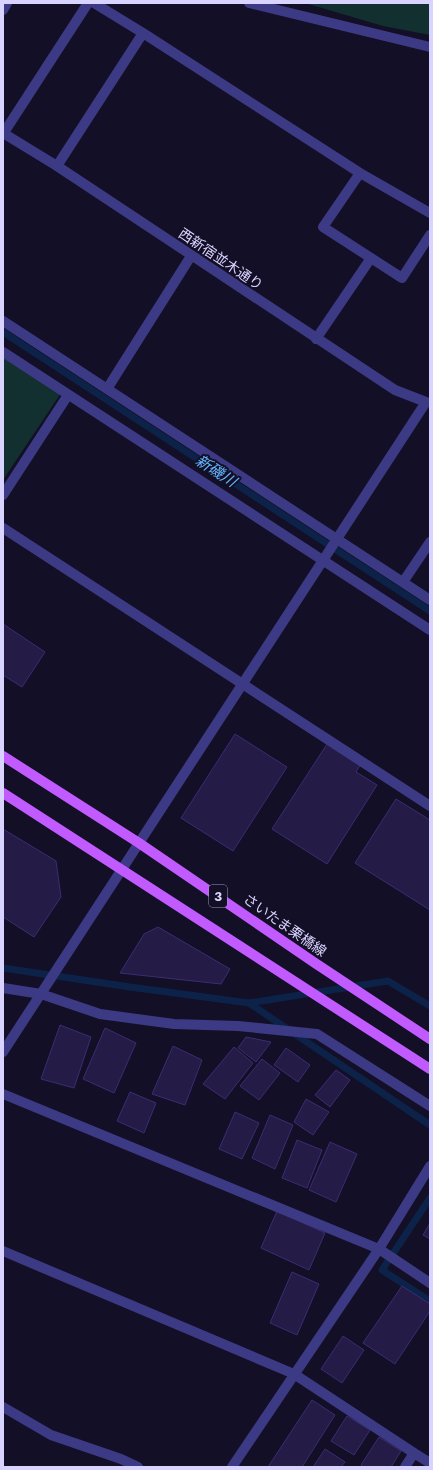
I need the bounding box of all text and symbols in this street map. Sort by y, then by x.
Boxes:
street label: 西新宿並木通り [175,223,267,295]
water label: 新磯川 [191,450,243,494]
road number: 3 [209,885,227,907]
street label: さいたま栗橋線 [239,889,331,961]

